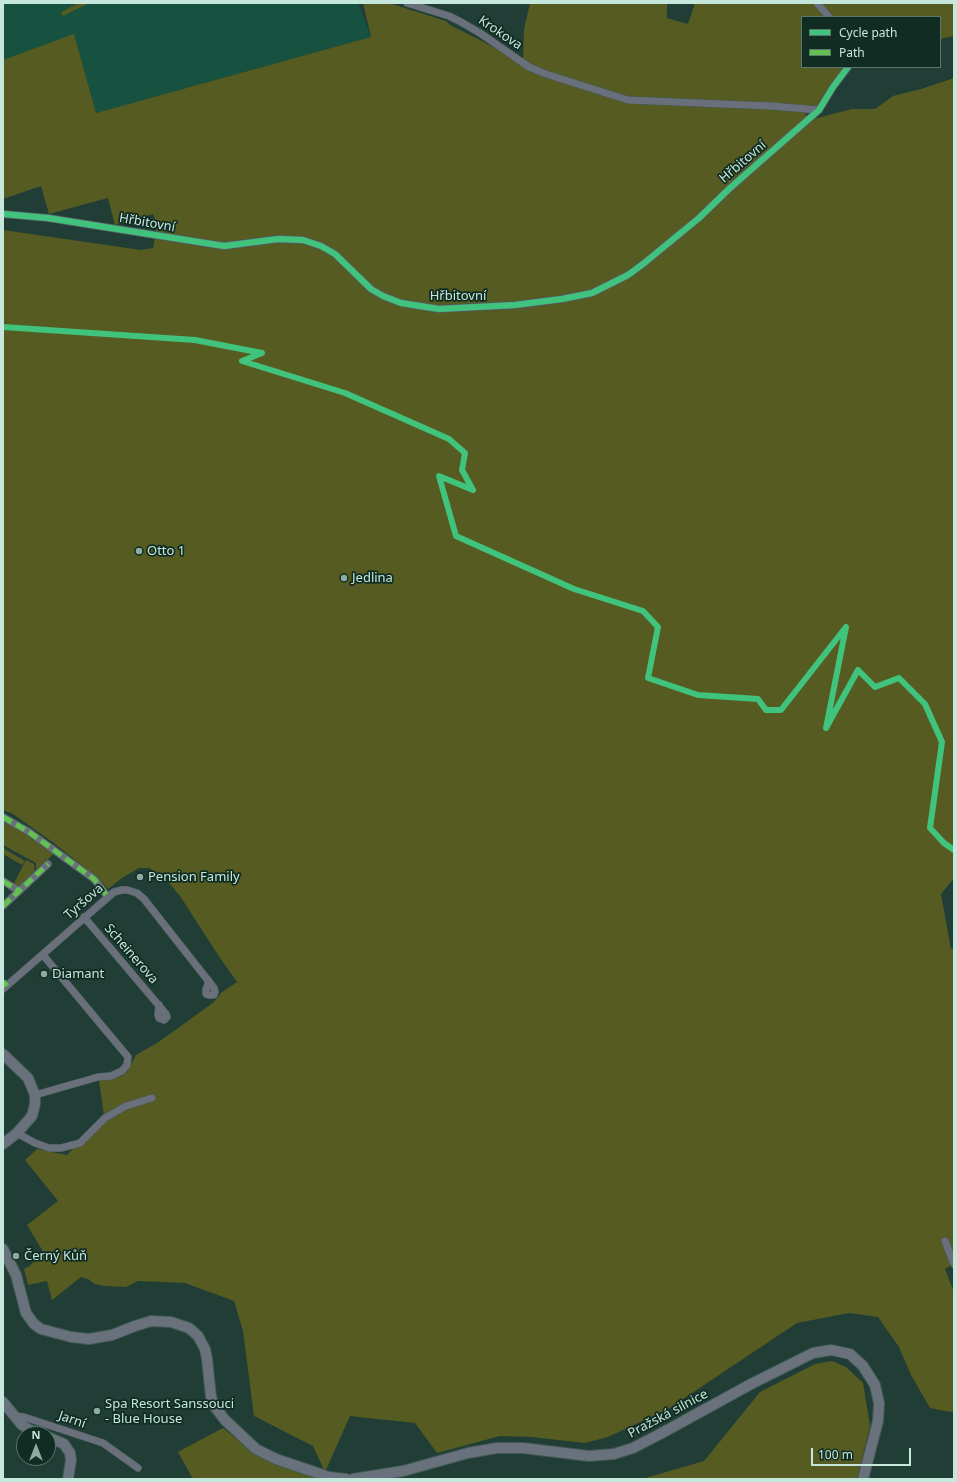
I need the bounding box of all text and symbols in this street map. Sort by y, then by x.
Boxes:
street label: Krokova [475,13,525,53]
legend [801,16,941,68]
text: Cycle path [839,24,897,41]
text: Path [839,44,865,61]
street label: Hřbitovní [717,138,769,186]
street label: Hřbitovní [118,210,176,236]
street label: Hřbitovní [430,288,486,304]
place label: Otto 1 [147,543,185,559]
marker: Otto 1 [134,546,144,556]
place label: Jedlina [352,570,393,586]
marker: Jedlina [339,573,349,583]
place label: Pension Family [148,869,240,885]
marker: Pension Family [135,872,145,882]
street label: Tyršova [61,881,107,923]
street label: Scheinerova [101,921,161,987]
place label: Diamant [52,966,104,982]
marker: Diamant [39,969,49,979]
place label: Černý Kůň [24,1248,87,1264]
marker: Černý Kůň [11,1251,21,1261]
street label: Pražská silnice [625,1386,711,1442]
place label: Spa Resort Sanssouci - Blue House [105,1396,234,1427]
marker: Spa Resort Sanssouci - Blue House [92,1406,102,1416]
street label: Jarní [56,1408,88,1432]
north arrow [16,1426,56,1466]
text: N [32,1427,40,1442]
scale bar [813,1440,913,1466]
text: 100 m [818,1446,853,1463]

